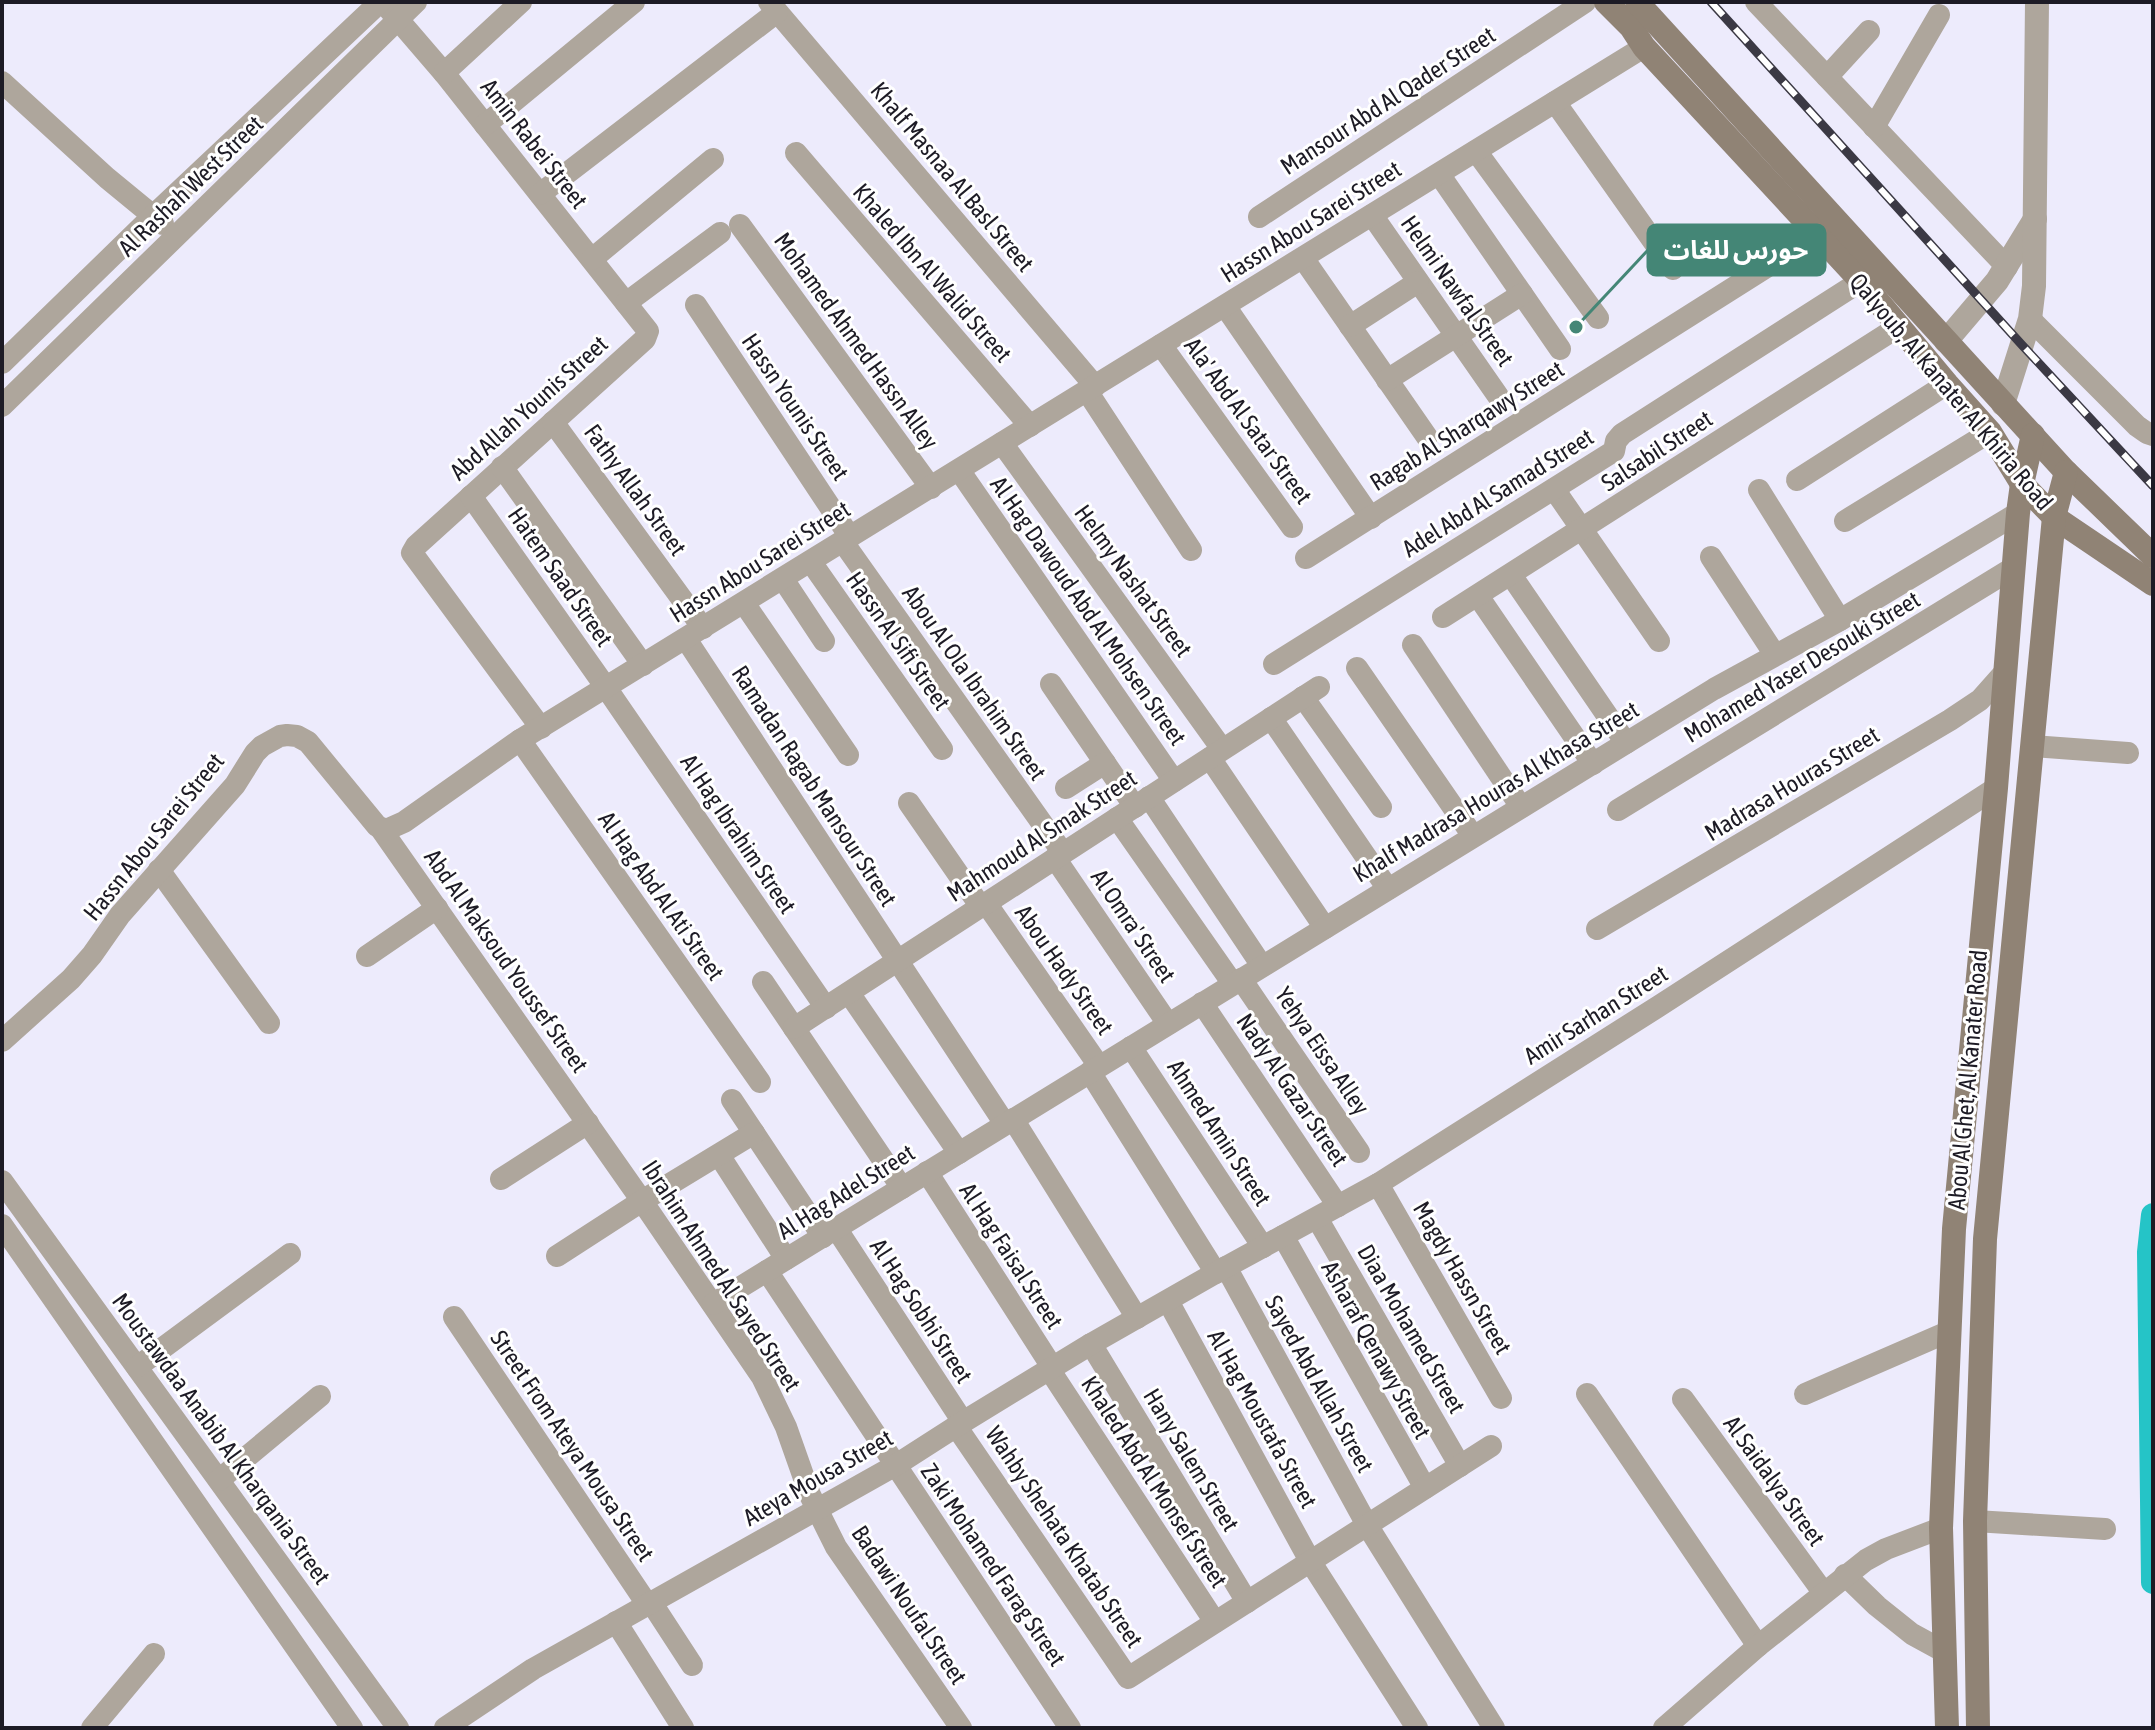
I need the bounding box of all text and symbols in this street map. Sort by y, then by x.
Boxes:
street label: Mansour Abd Al Qader Street [1275,21,1500,180]
street label: Amin Rabei Street [476,74,593,214]
street label: Khalf Masnaa Al Basl Street [865,77,1039,277]
street label: Al Rashah West Street [113,110,268,261]
street label: Hassn Abou Sarei Street [1216,155,1406,288]
street label: Khaled Ibn Al Walid Street [848,178,1017,367]
street label: Helmi Nawfal Street [1396,210,1519,371]
callout: حورس للغات [1648,225,1825,275]
street label: Mohamed Ahmed Hassn Alley [769,227,944,454]
text: حورس للغات [1664,235,1808,265]
street label: Qalyoub, Al Kanater Al Khiria Road [1844,268,2058,515]
street label: Hassn Younis Street [737,328,854,485]
street label: Abd Allah Younis Street [445,330,613,485]
street label: Ala' Abd Al Satar Street [1179,333,1318,509]
street label: Ragab Al Sharqawy Street [1365,355,1568,496]
street label: Salsabil Street [1596,405,1717,496]
street label: Fathy Allah Street [579,419,692,561]
street label: Adel Abd Al Samad Street [1397,423,1598,562]
street label: Al Hag Dawoud Abd Al Mohsen Street [985,471,1192,750]
street label: Hassn Abou Sarei Street [665,495,855,628]
street label: Helmy Nashat Street [1069,500,1198,662]
street label: Hatem Saad Street [503,502,618,651]
street label: Hassn Al Sifi Street [841,567,956,715]
street label: Abou Al Ola Ibrahim Street [897,580,1052,785]
street label: Mohamed Yaser Desouki Street [1679,585,1924,748]
street label: Ramadan Ragab Mansour Street [727,660,902,911]
street label: Khalf Madrasa Houras Al Khasa Street [1348,695,1643,888]
street label: Madrasa Houras Street [1700,721,1884,846]
street label: Hassn Abou Sarei Street [78,748,229,926]
street label: Al Hag Ibrahim Street [675,749,802,918]
street label: Mahmoud Al Smak Street [942,764,1141,907]
street label: Al Hag Abd Al Ati Street [593,806,730,985]
street label: Abd Al Maksoud Youssef Street [419,844,594,1077]
street label: Al Omra' Street [1086,864,1181,987]
street label: Abou Hady Street [1010,900,1119,1040]
street label: Abou Al Ghet, Al Kanater Road [1943,949,1992,1211]
street label: Amir Sarhan Street [1519,960,1672,1069]
street label: Yehya Eissa Alley [1270,982,1375,1120]
street label: Nady Al Gazar Street [1231,1008,1353,1171]
street label: Ahmed Amin Street [1162,1055,1277,1211]
street label: Al Hag Adel Street [772,1139,919,1244]
street label: Ibrahim Ahmed Al Sayed Street [637,1155,806,1396]
street label: Al Hag Faisal Street [954,1178,1069,1334]
street label: Magdy Hassn Street [1408,1197,1517,1359]
street label: Al Hag Sobhi Street [865,1234,978,1388]
street label: Diaa Mohamed Street [1352,1240,1471,1418]
street label: Asharaf Qenawy Street [1316,1256,1436,1443]
street label: Moustawdaa Anabib Al Kharqania Street [107,1288,336,1589]
street label: Sayed Abd Allah Street [1260,1291,1379,1477]
street label: Al Hag Moustafa Street [1202,1325,1323,1513]
street label: Street From Ateya Mousa Street [485,1326,660,1566]
street label: Khaled Abd Al Monsef Street [1076,1371,1233,1592]
street label: Hany Salem Street [1138,1384,1245,1536]
street label: Al Saidalya Street [1718,1411,1831,1551]
street label: Wahby Shehata Khatab Street [980,1421,1148,1652]
street label: Ateya Mousa Street [738,1424,897,1531]
street label: Zaki Mohamed Farag Street [916,1459,1071,1671]
street label: Badawi Noufal Street [846,1520,972,1689]

